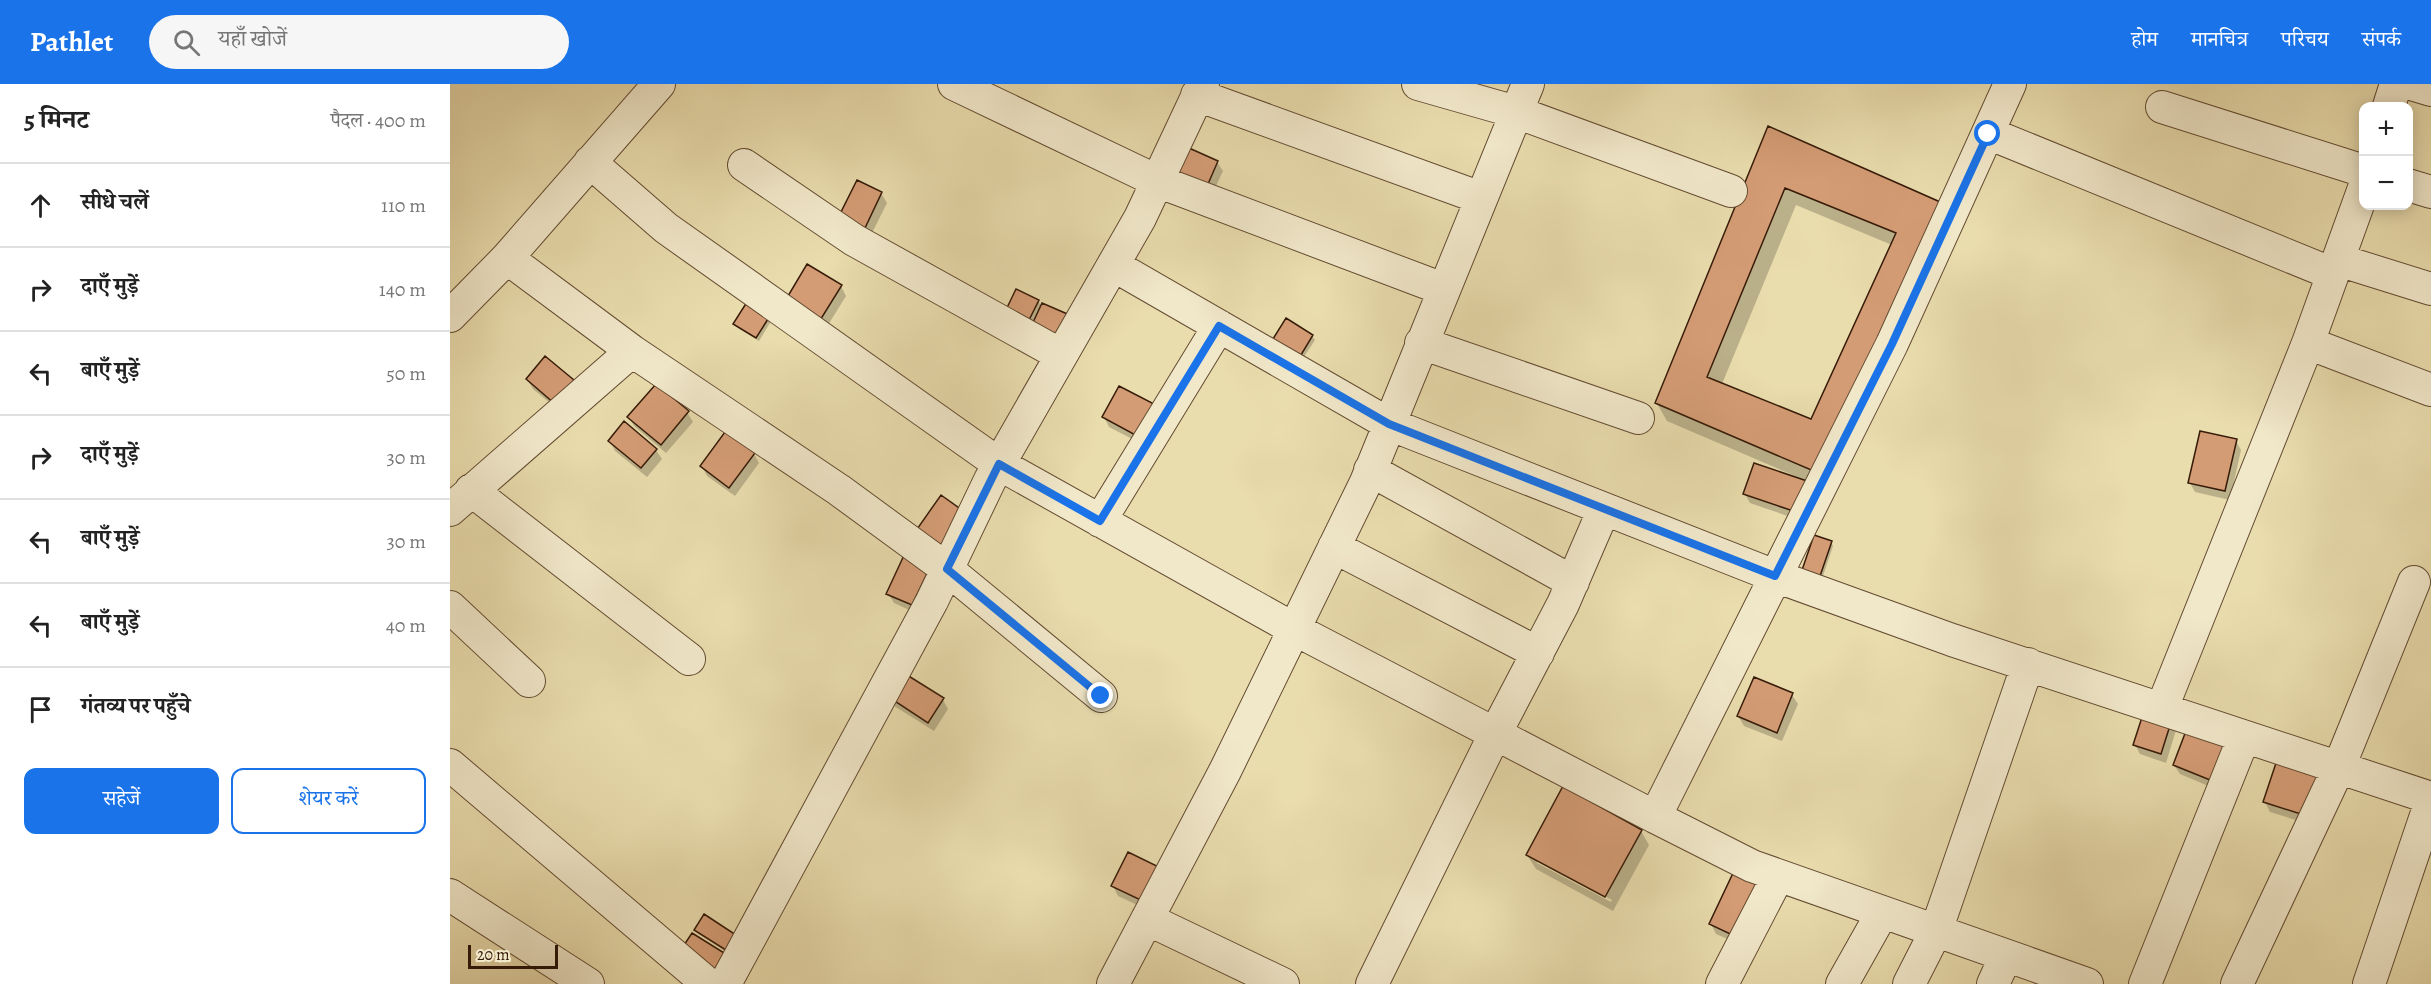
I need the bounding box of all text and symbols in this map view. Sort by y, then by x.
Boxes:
search box [149,15,569,69]
text: Pathlet [30,23,113,61]
text: यहाँ खोजें [218,24,287,54]
text: होम [2131,25,2158,53]
text: मानचित्र [2191,25,2248,53]
text: परिचय [2281,25,2329,53]
text: संपर्क [2362,25,2401,53]
icon: search [170,26,203,59]
text: 5 मिनट [24,102,89,137]
map controls [2359,102,2413,210]
button: + [2359,102,2413,156]
text: पैदल · 400 m [330,107,426,134]
route start [1974,120,2000,146]
button: − [2359,156,2413,210]
text: सीधे चलें [81,187,149,217]
icon: ahead [24,189,57,222]
text: 110 m [381,192,426,219]
text: दाएँ मुड़ें [81,271,139,301]
icon: right [24,273,57,306]
text: 140 m [379,276,426,303]
text: बाएँ मुड़ें [81,355,139,385]
icon: left [24,357,57,390]
text: 50 m [386,360,426,387]
text: दाएँ मुड़ें [81,439,139,469]
icon: right [24,441,57,474]
text: 30 m [386,444,426,471]
text: बाएँ मुड़ें [81,523,139,553]
icon: left [24,525,57,558]
text: 30 m [386,528,426,555]
text: बाएँ मुड़ें [81,607,139,637]
icon: left [24,609,57,642]
text: 40 m [386,612,426,639]
route end [1087,682,1113,708]
text: गंतव्य पर पहुँचे [81,691,190,721]
icon: arrive [24,693,57,726]
button: सहेजें [24,768,219,834]
button: शेयर करें [231,768,426,834]
scale bar [468,942,558,970]
text: 20 m [477,944,510,966]

